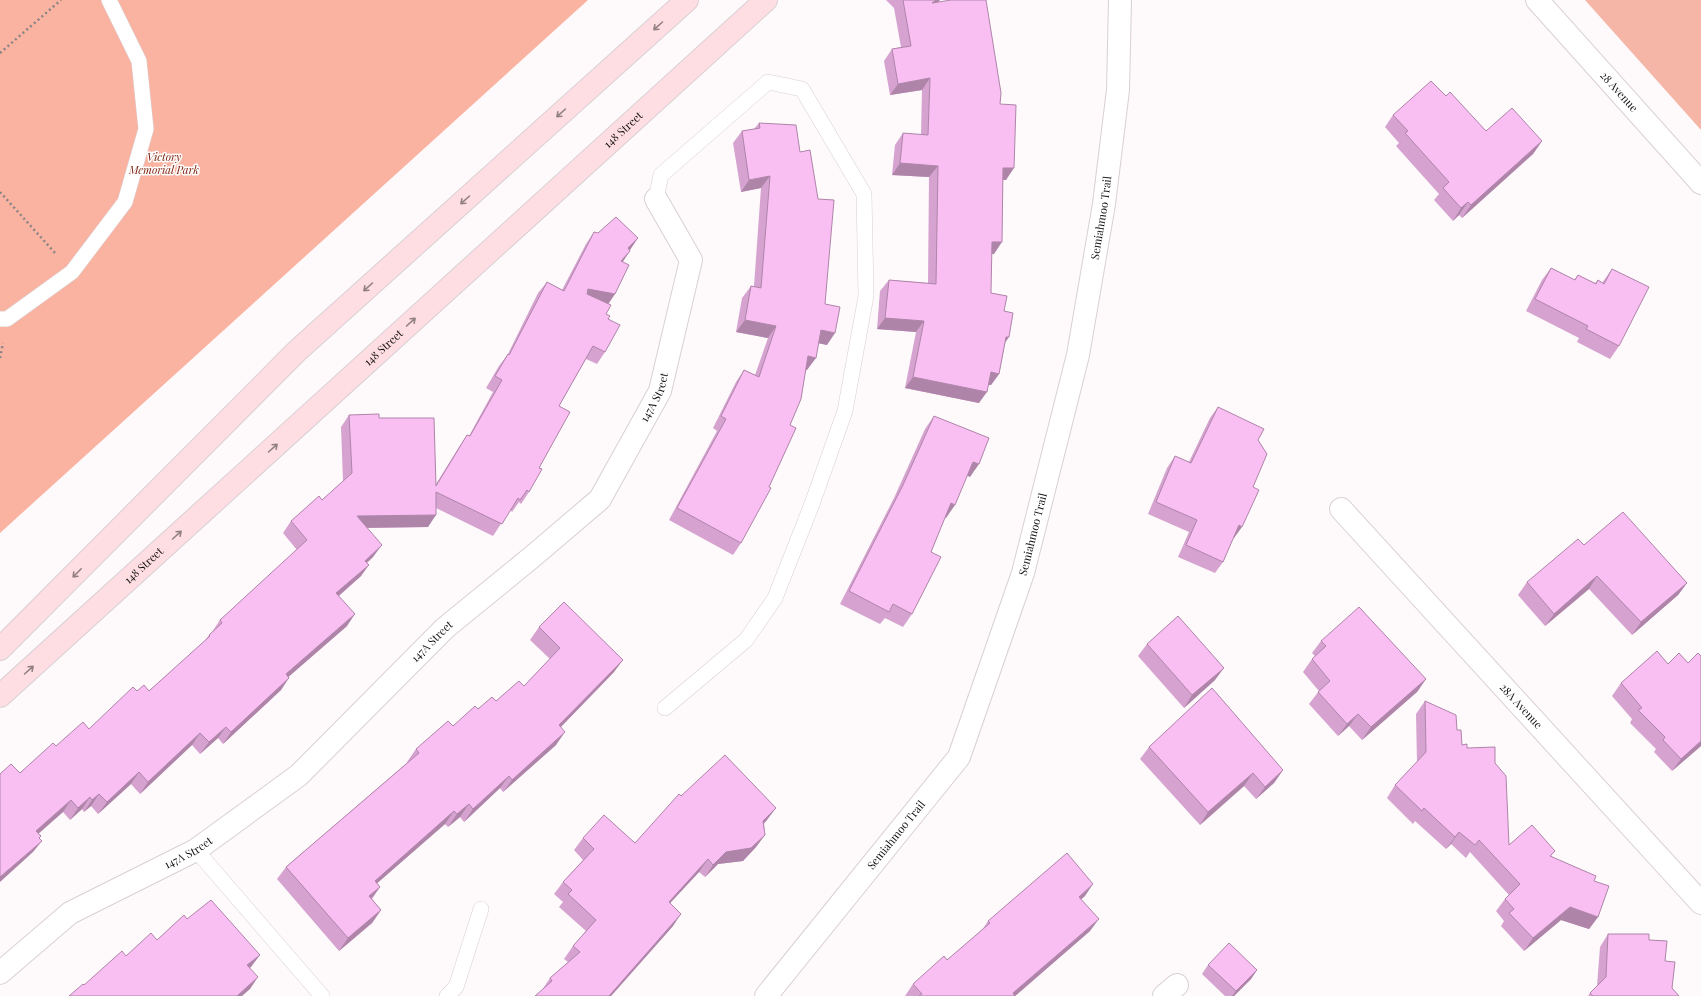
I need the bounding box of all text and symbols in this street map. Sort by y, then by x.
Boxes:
one-way arrow [653,21,663,31]
street label: 28 Avenue [1597,68,1642,115]
one-way arrow [557,108,567,117]
street label: 148 Street [600,108,646,151]
park label: Victory Memorial Park [128,149,199,177]
street label: Semiahmoo Trail [1087,175,1114,261]
one-way arrow [459,195,470,204]
one-way arrow [363,282,373,291]
one-way arrow [405,318,416,327]
street label: 148 Street [360,326,406,369]
street label: 147A Street [636,371,671,425]
one-way arrow [268,443,278,452]
street label: Semiahmoo Trail [1015,491,1050,577]
one-way arrow [172,530,182,540]
street label: 148 Street [121,544,166,587]
one-way arrow [72,568,82,578]
street label: 147A Street [407,617,456,665]
one-way arrow [24,665,34,674]
street label: 28A Avenue [1497,680,1546,732]
street label: Semiahmoo Trail [863,797,928,872]
street label: 147A Street [161,833,215,872]

